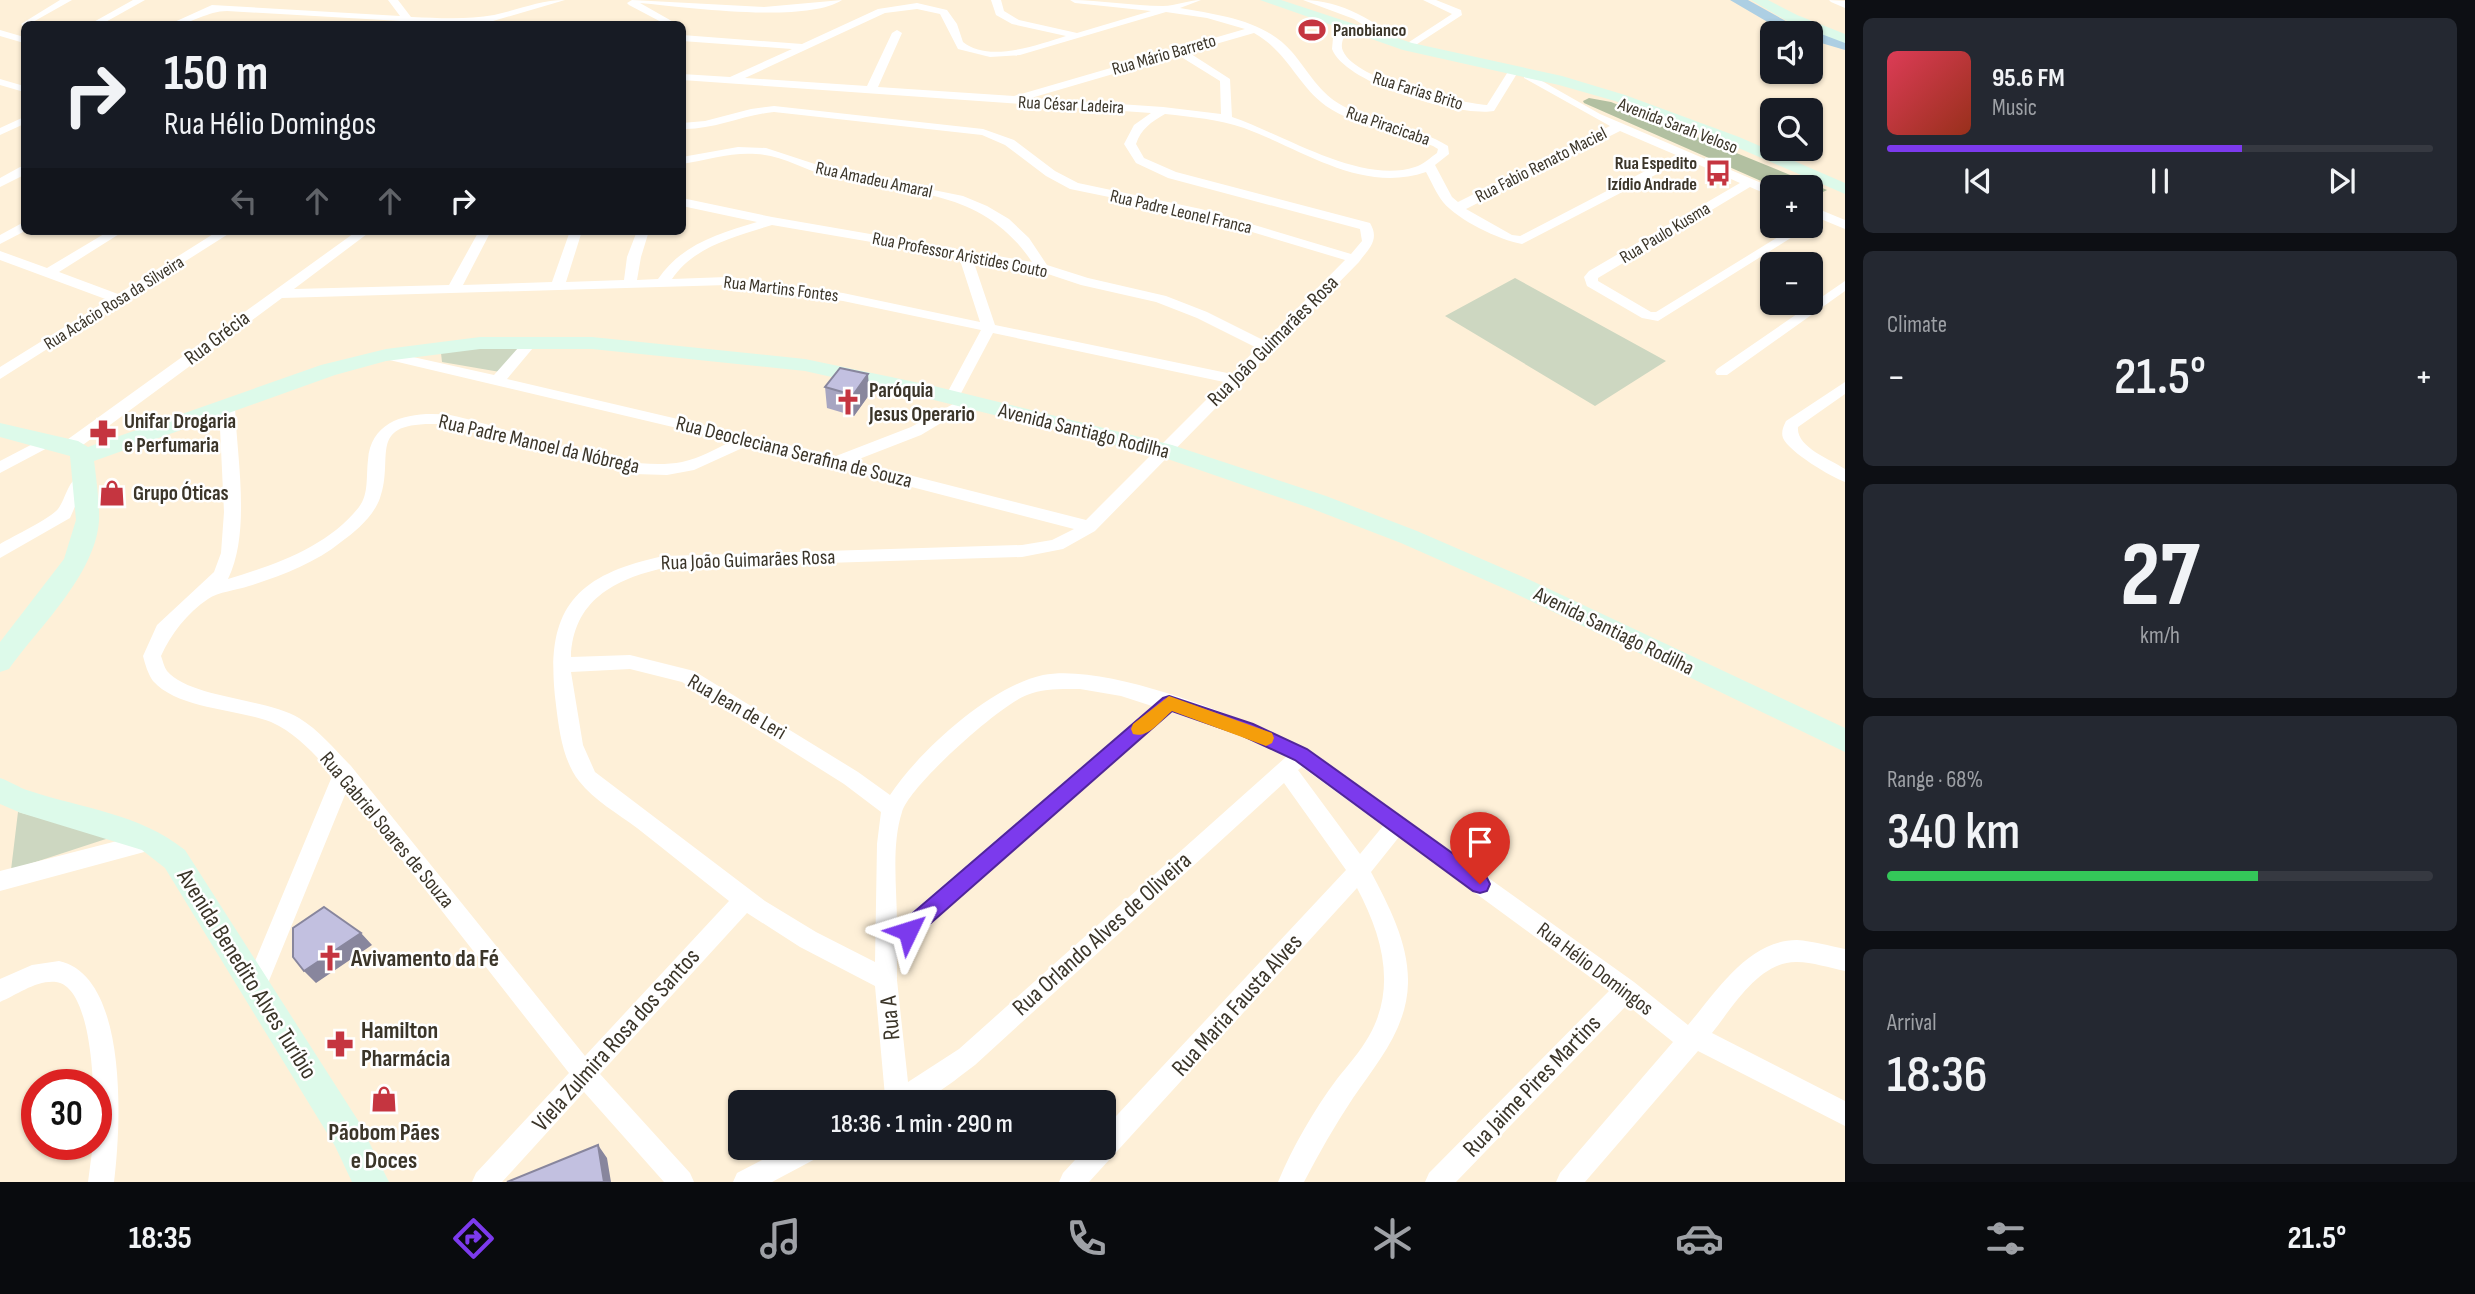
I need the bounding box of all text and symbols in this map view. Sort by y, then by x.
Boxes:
sports icon: Panobianco [1297,15,1327,45]
place label: Panobianco [1333,20,1407,41]
map controls [1760,21,1823,315]
button: sound [1760,21,1823,84]
street label: Rua Mário Barreto [1110,30,1218,80]
text: 150 m [164,45,268,104]
icon: right [49,49,140,140]
text: 95.6 FM [1992,63,2065,94]
street label: Rua Farias Brito [1370,67,1466,115]
street label: Rua César Ladeira [1017,92,1125,118]
street label: Avenida Sarah Veloso [1614,93,1741,158]
text: Music [1992,94,2037,122]
button: search [1760,98,1823,161]
street label: Rua Piracicaba [1343,102,1433,150]
text: Rua Hélio Domingos [164,105,376,144]
street label: Rua Fabio Renato Maciel [1472,123,1610,207]
place label: Rua Espedito Izídio Andrade [1607,153,1697,195]
street label: Rua Amadeu Amaral [814,157,934,203]
bus stop icon: Rua Espedito Izídio Andrade [1703,158,1733,188]
icon: previous [1959,162,1997,200]
icon: pause [2141,162,2179,200]
icon: next [2323,162,2361,200]
button: + [1760,175,1823,238]
icon: left [225,182,263,220]
icon: ahead [298,182,336,220]
icon: ahead [371,182,409,220]
icon: right [444,182,482,220]
street label: Rua Padre Leonel Franca [1108,185,1254,239]
street label: Rua Paulo Kusma [1616,198,1714,268]
street label: Rua Professor Aristides Couto [871,228,1049,282]
street label: Rua Acácio Rosa da Silveira [40,251,188,355]
button: − [1760,252,1823,315]
street label: Rua João Guimarães Rosa [1202,270,1344,412]
street label: Rua Martins Fontes [722,272,840,306]
street label: Rua Grécia [180,305,254,371]
text: Climate [1887,311,1947,339]
text: 21.5° [2114,346,2206,409]
text: − [1887,355,1906,400]
text: + [2414,355,2433,400]
place label: Paróquia Jesus Operario [868,378,975,427]
church icon: Paróquia Jesus Operario [833,387,863,417]
street label: Avenida Santiago Rodilha [995,397,1172,464]
place label: Unifar Drogaria e Perfumaria [124,409,236,458]
street label: Rua Padre Manoel da Nóbrega [436,409,642,479]
street label: Rua Deocleciana Serafina de Souza [673,411,915,493]
pharmacy icon: Unifar Drogaria e Perfumaria [88,418,118,448]
shop icon: Grupo Óticas [97,478,127,508]
place label: Grupo Óticas [133,481,229,506]
text: 27 [2120,522,2200,631]
street label: Rua João Guimarães Rosa [660,544,836,576]
street label: Avenida Santiago Rodilha [1529,581,1698,681]
text: km/h [2140,622,2180,650]
street label: Rua Jean de Leri [683,669,791,745]
street label: Rua Gabriel Soares de Souza [314,747,460,913]
text: Range · 68% [1887,766,1983,794]
text: 340 km [1887,801,2020,864]
pin [1450,812,1510,884]
icon: arrive [1461,823,1499,861]
street label: Rua Orlando Alves de Oliveira [1007,846,1197,1022]
street label: Avenida Benedito Alves Turíbio [170,863,323,1084]
position arrow [871,894,945,968]
street label: Rua Hélio Domingos [1532,917,1658,1021]
street label: Rua Maria Fausta Alves [1166,928,1308,1082]
street label: Viela Zulmira Rosa dos Santos [526,942,706,1138]
church icon: Avivamento da Fé [315,943,345,973]
place label: Avivamento da Fé [350,944,499,973]
street label: Rua A [874,994,906,1041]
street label: Rua Jaime Pires Martins [1457,1009,1607,1163]
text: Arrival [1887,1009,1936,1037]
place label: Hamilton Pharmácia [361,1016,450,1073]
pharmacy icon: Hamilton Pharmácia [325,1029,355,1059]
text: 18:36 [1887,1044,1988,1107]
speed limit sign: 30 [21,1069,112,1160]
shop icon: Pãobom Pães e Doces [369,1084,399,1114]
text: 18:36 · 1 min · 290 m [831,1109,1013,1140]
place label: Pãobom Pães e Doces [328,1118,440,1175]
icon: directions [449,1214,498,1263]
icon: music [756,1214,805,1263]
icon: phone [1062,1214,1111,1263]
icon: climate [1368,1214,1417,1263]
icon: car [1675,1214,1724,1263]
icon: filters [1981,1214,2030,1263]
text: 18:35 [129,1219,192,1258]
text: 21.5° [2287,1219,2346,1258]

